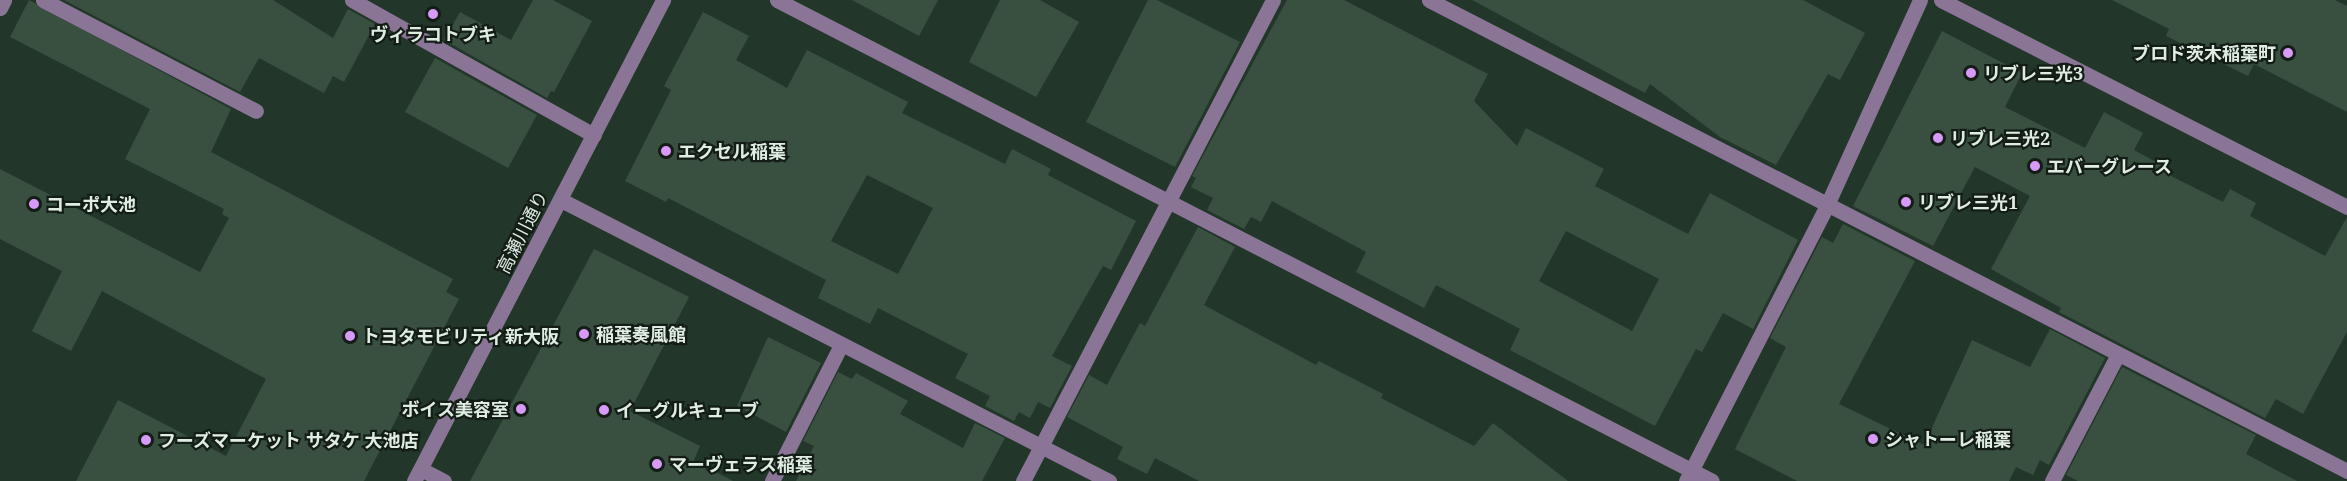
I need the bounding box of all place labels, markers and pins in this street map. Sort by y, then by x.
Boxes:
marker: ヴィラコトブキ [426,7,440,21]
place label: ヴィラコトブキ [370,23,496,45]
place label: ブロド茨木稲葉町 [2132,42,2276,64]
marker: ブロド茨木稲葉町 [2281,46,2295,60]
place label: リブレ三光3 [1983,62,2083,84]
marker: リブレ三光3 [1964,66,1978,80]
place label: リブレ三光2 [1950,127,2050,149]
marker: リブレ三光2 [1931,131,1945,145]
place label: エクセル稲葉 [678,140,786,162]
marker: エクセル稲葉 [659,144,673,158]
place label: エバーグレース [2047,155,2173,177]
marker: エバーグレース [2028,159,2042,173]
place label: リブレ三光1 [1918,191,2018,213]
place label: コーポ大池 [46,193,136,215]
marker: リブレ三光1 [1899,195,1913,209]
marker: コーポ大池 [27,197,41,211]
place label: 稲葉奏風館 [596,323,686,345]
place label: トヨタモビリティ新大阪 [362,325,560,347]
marker: 稲葉奏風館 [577,327,591,341]
marker: トヨタモビリティ新大阪 [343,329,357,343]
place label: ボイス美容室 [401,398,509,420]
place label: イーグルキューブ [616,399,760,421]
marker: ボイス美容室 [514,402,528,416]
marker: イーグルキューブ [597,403,611,417]
place label: シャトーレ稲葉 [1885,428,2011,450]
place label: フーズマーケット サタケ 大池店 [158,429,419,451]
marker: シャトーレ稲葉 [1866,432,1880,446]
marker: フーズマーケット サタケ 大池店 [139,433,153,447]
place label: マーヴェラス稲葉 [669,453,813,475]
marker: マーヴェラス稲葉 [650,457,664,471]

